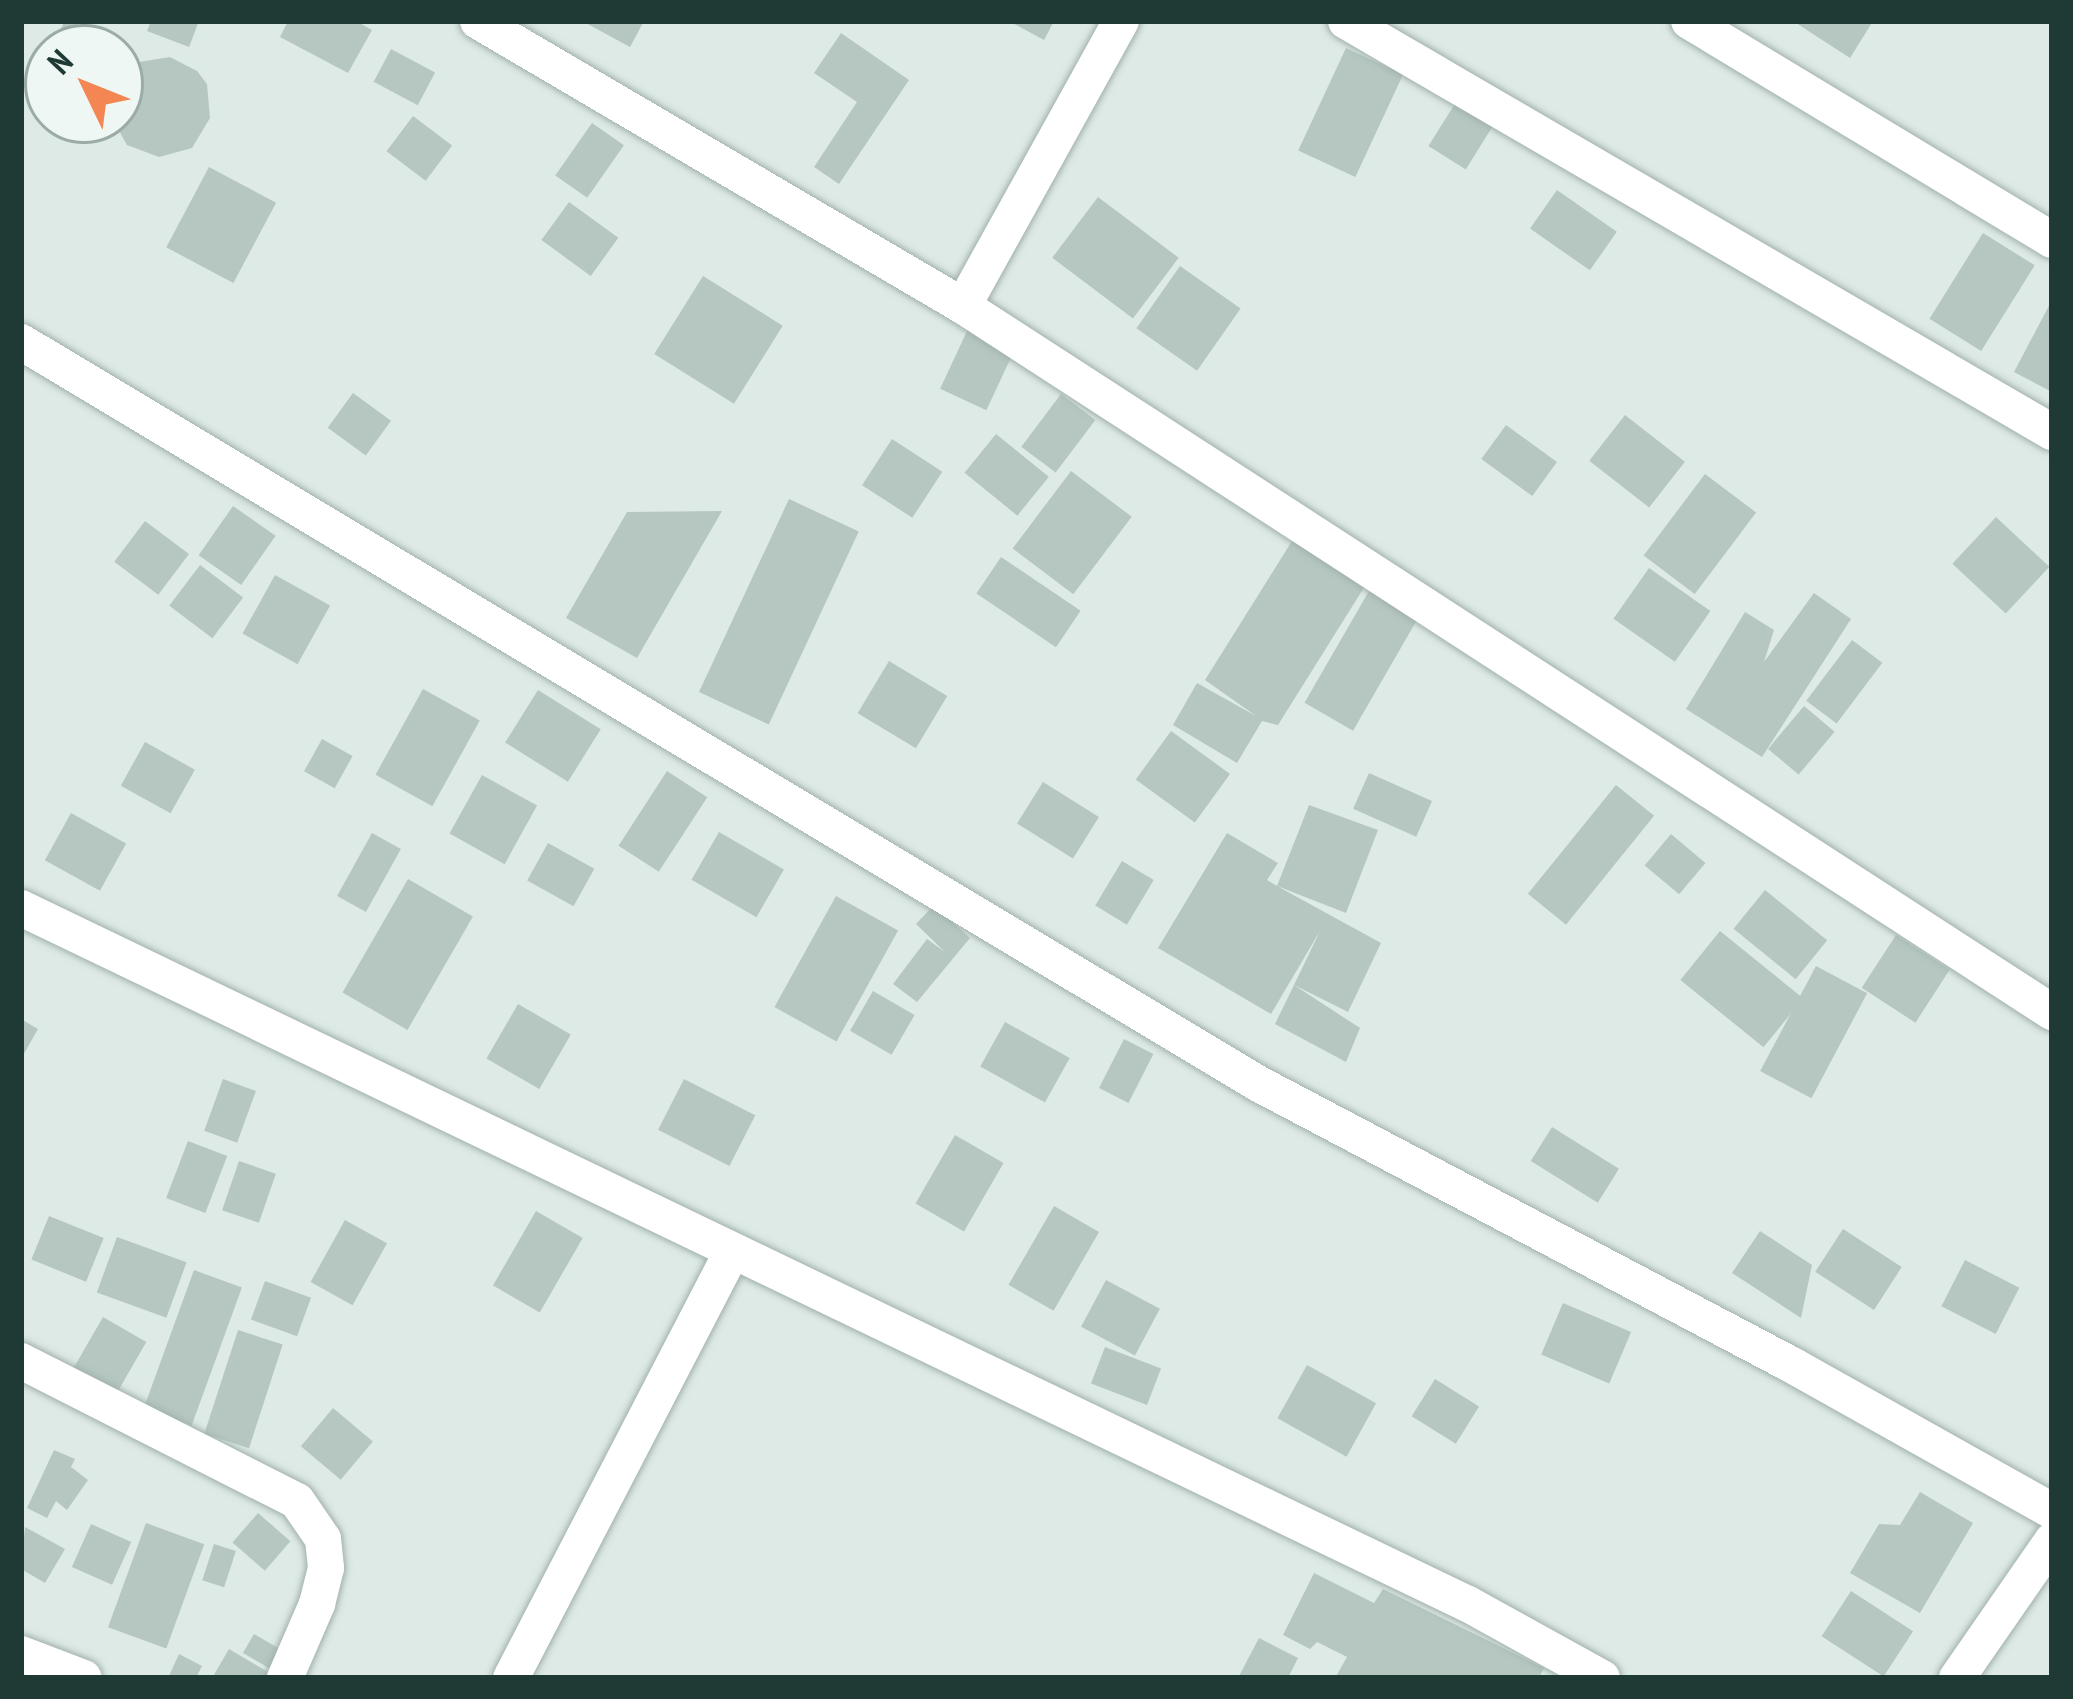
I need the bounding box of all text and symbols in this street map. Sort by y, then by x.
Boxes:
north arrow [24,24,144,144]
text: N [38,40,81,82]

